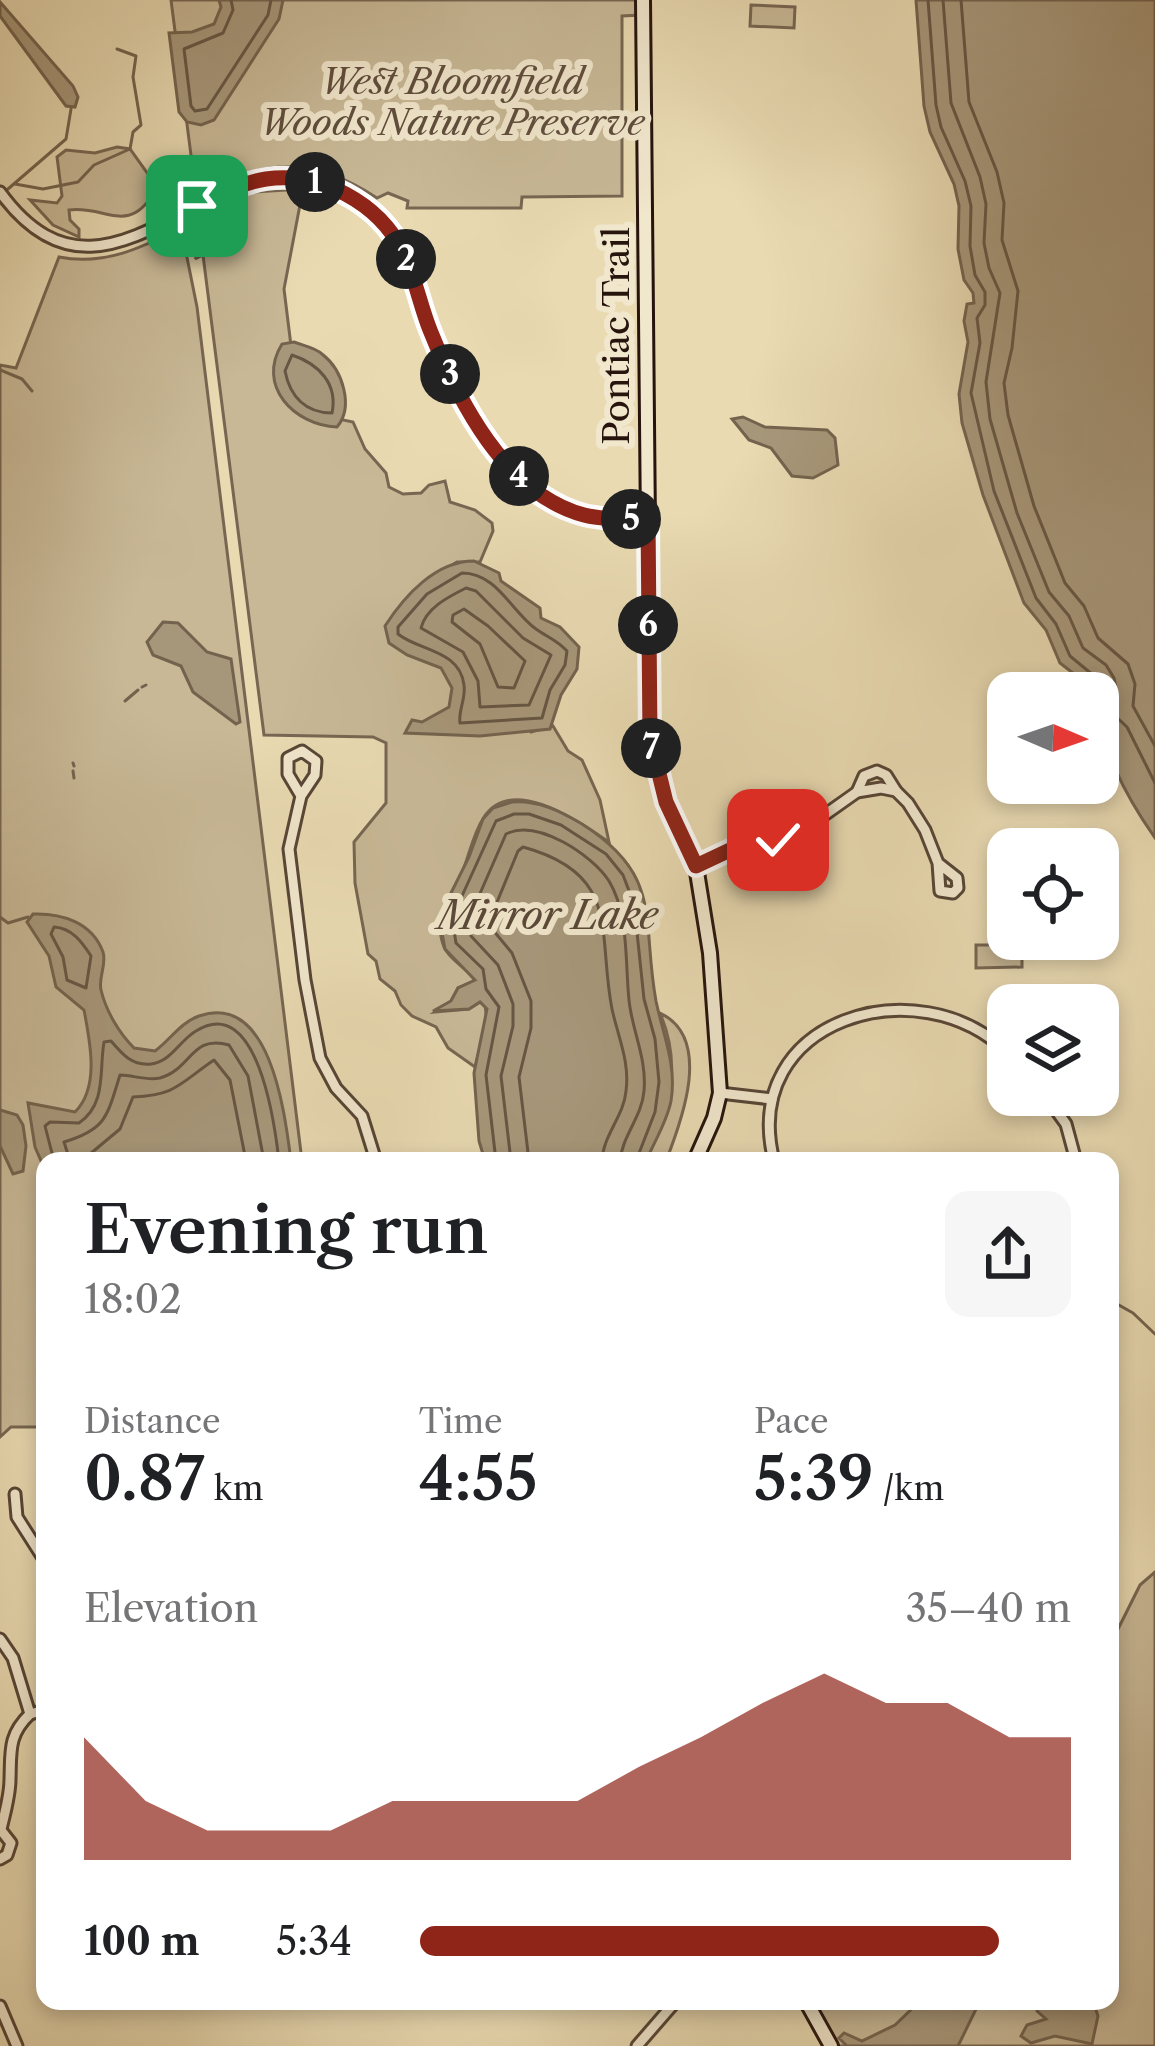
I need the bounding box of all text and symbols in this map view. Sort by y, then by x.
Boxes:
park label: West Bloomfield Woods Nature Preserve [259,59,646,144]
pin: 1 [285,152,345,212]
pin [146,155,248,257]
text: 1 [308,161,322,202]
icon: arrive [164,173,230,239]
street label: Pontiac Trail [594,227,638,445]
pin: 2 [376,229,436,289]
text: 2 [396,238,416,279]
pin: 3 [420,344,480,404]
text: 3 [441,353,459,394]
pin: 4 [489,446,549,506]
text: 4 [509,455,529,496]
pin: 5 [601,489,661,549]
text: 5 [622,498,640,539]
pin: 6 [618,595,678,655]
text: 6 [638,604,658,645]
north arrow [987,672,1119,804]
map controls [987,672,1119,1116]
pin: 7 [621,718,681,778]
text: 7 [642,727,660,768]
pin [727,789,829,891]
icon: check [745,807,811,873]
button: locate [987,828,1119,960]
water label: Mirror Lake [434,891,659,939]
button: layers [987,984,1119,1116]
text: Evening run [84,1189,488,1270]
button: share [945,1191,1071,1317]
text: 18:02 [84,1275,182,1323]
text: Distance [84,1401,221,1442]
text: Time [419,1401,502,1442]
text: Pace [754,1401,829,1442]
text: 0.87 [84,1442,205,1516]
text: 4:55 [419,1442,538,1516]
text: 5:39 [754,1442,874,1516]
text: km [205,1468,263,1509]
text: /km [874,1468,944,1509]
text: Elevation [84,1584,258,1632]
text: 35–40 m [905,1584,1071,1632]
text: 100 m [84,1917,200,1965]
text: 5:34 [276,1917,352,1965]

